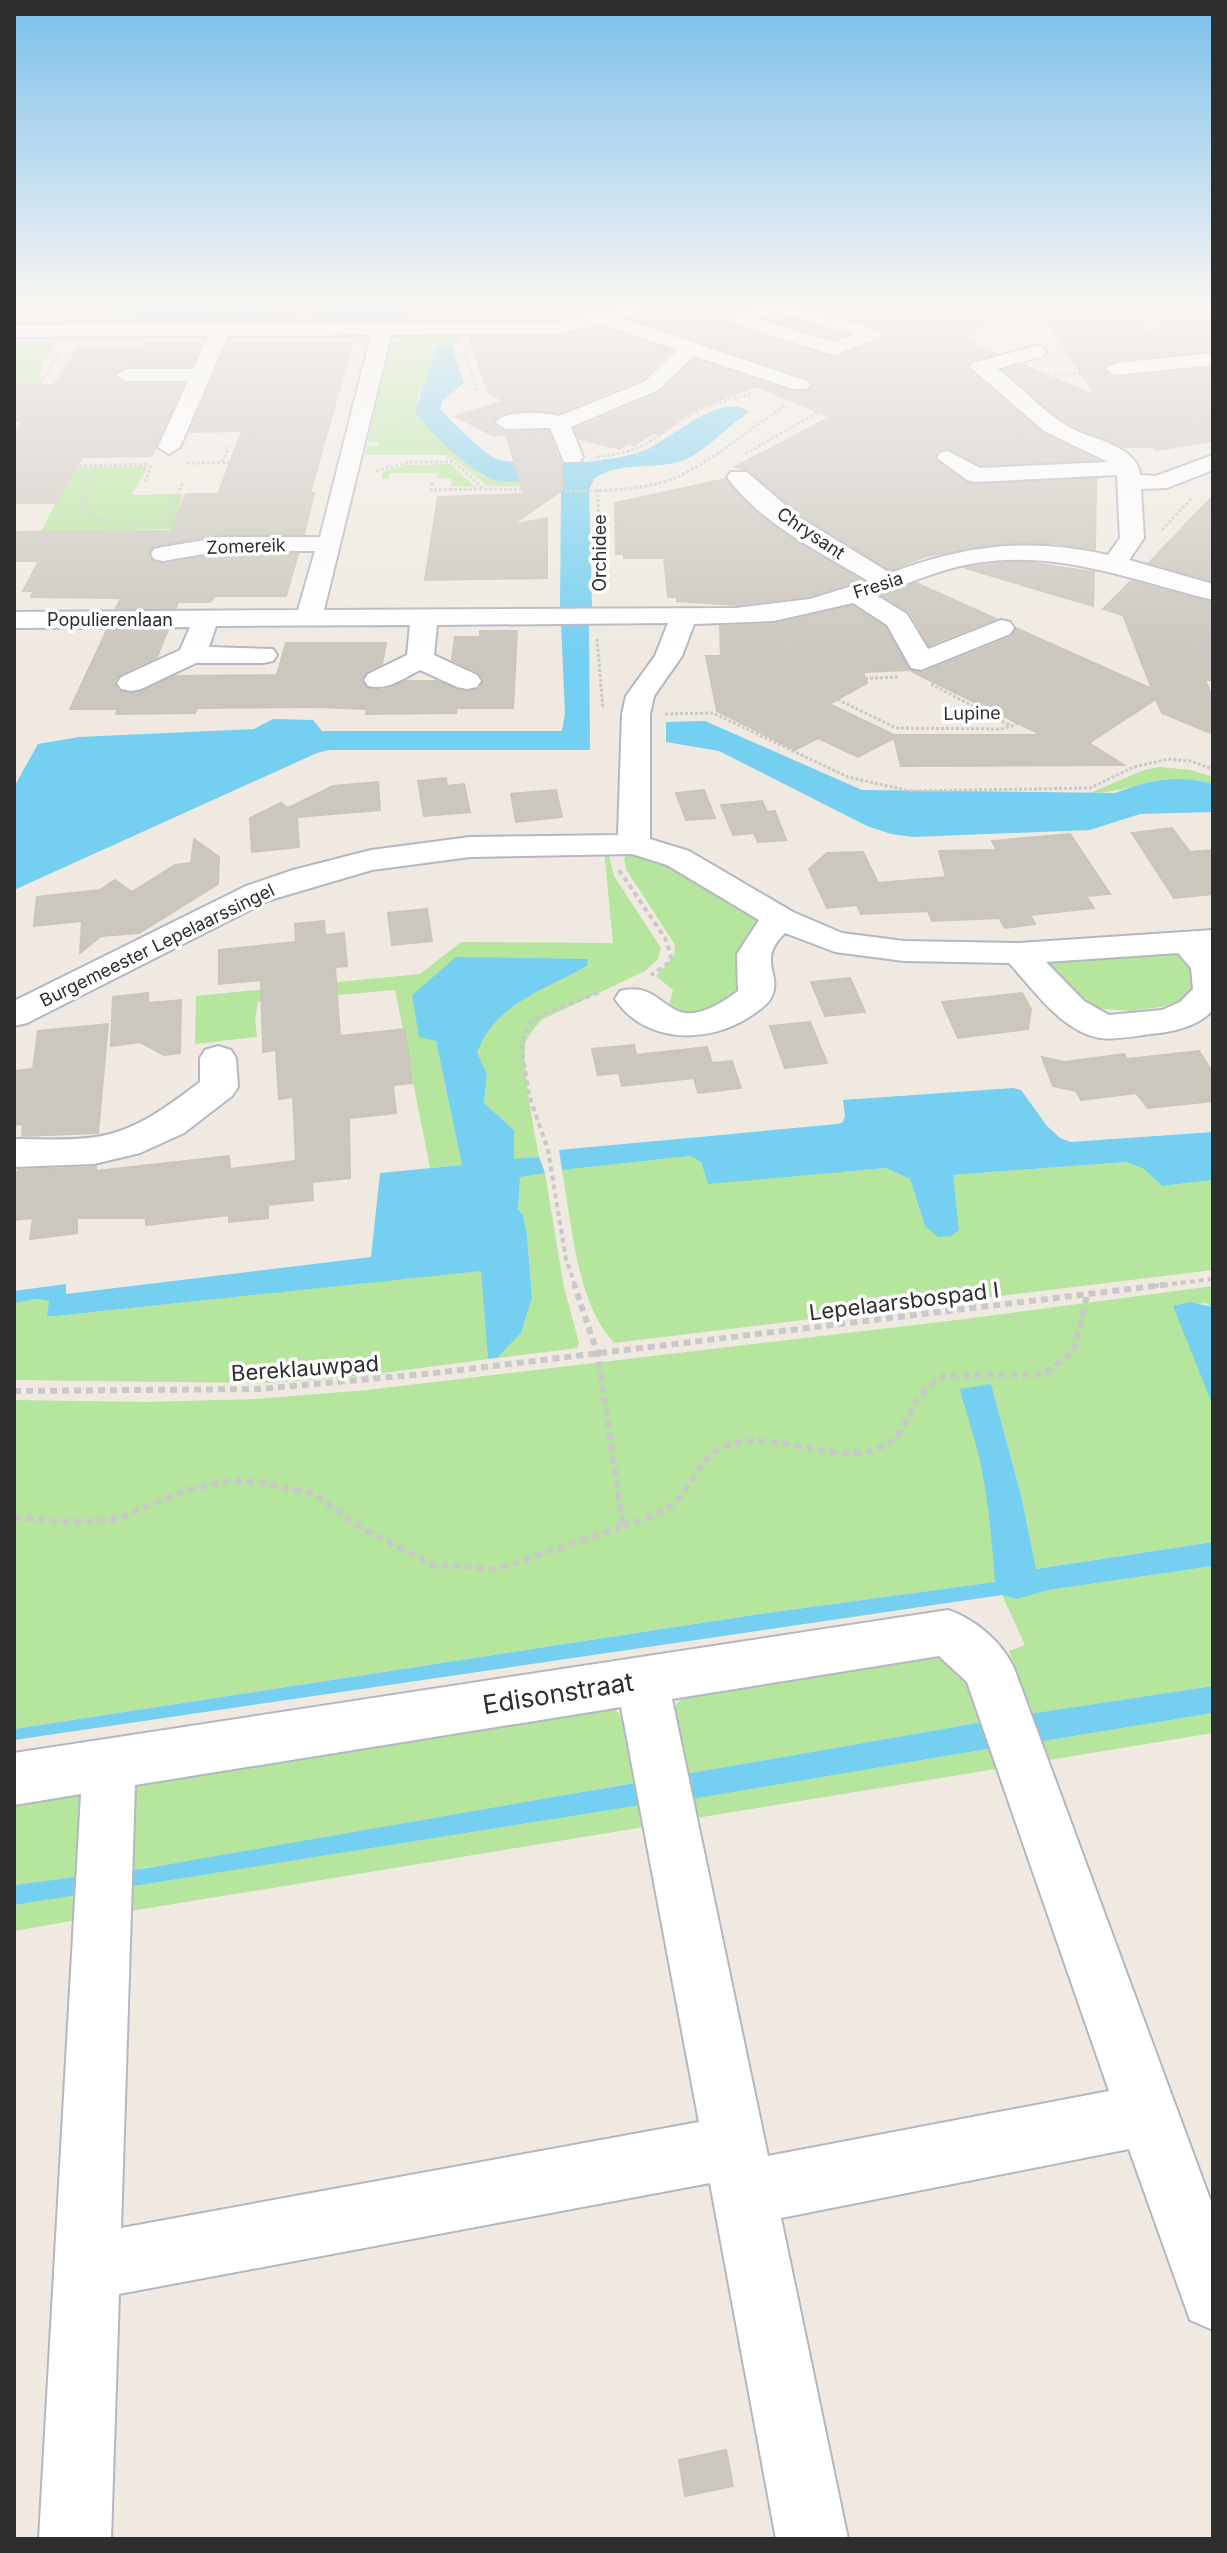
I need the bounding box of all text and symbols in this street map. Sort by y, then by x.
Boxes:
street label: Chrysant [773,503,849,563]
street label: Orchidee [589,514,610,592]
street label: Zomereik [206,534,286,558]
street label: Fresia [850,567,906,603]
street label: Populierenlaan [47,609,173,630]
street label: Lupine [943,702,1001,724]
street label: Burgemeester Lepelaarssingel [36,879,278,1011]
street label: Lepelaarsbospad I [807,1276,1001,1326]
street label: Bereklauwpad [230,1350,380,1386]
street label: Edisonstraat [480,1666,636,1720]

